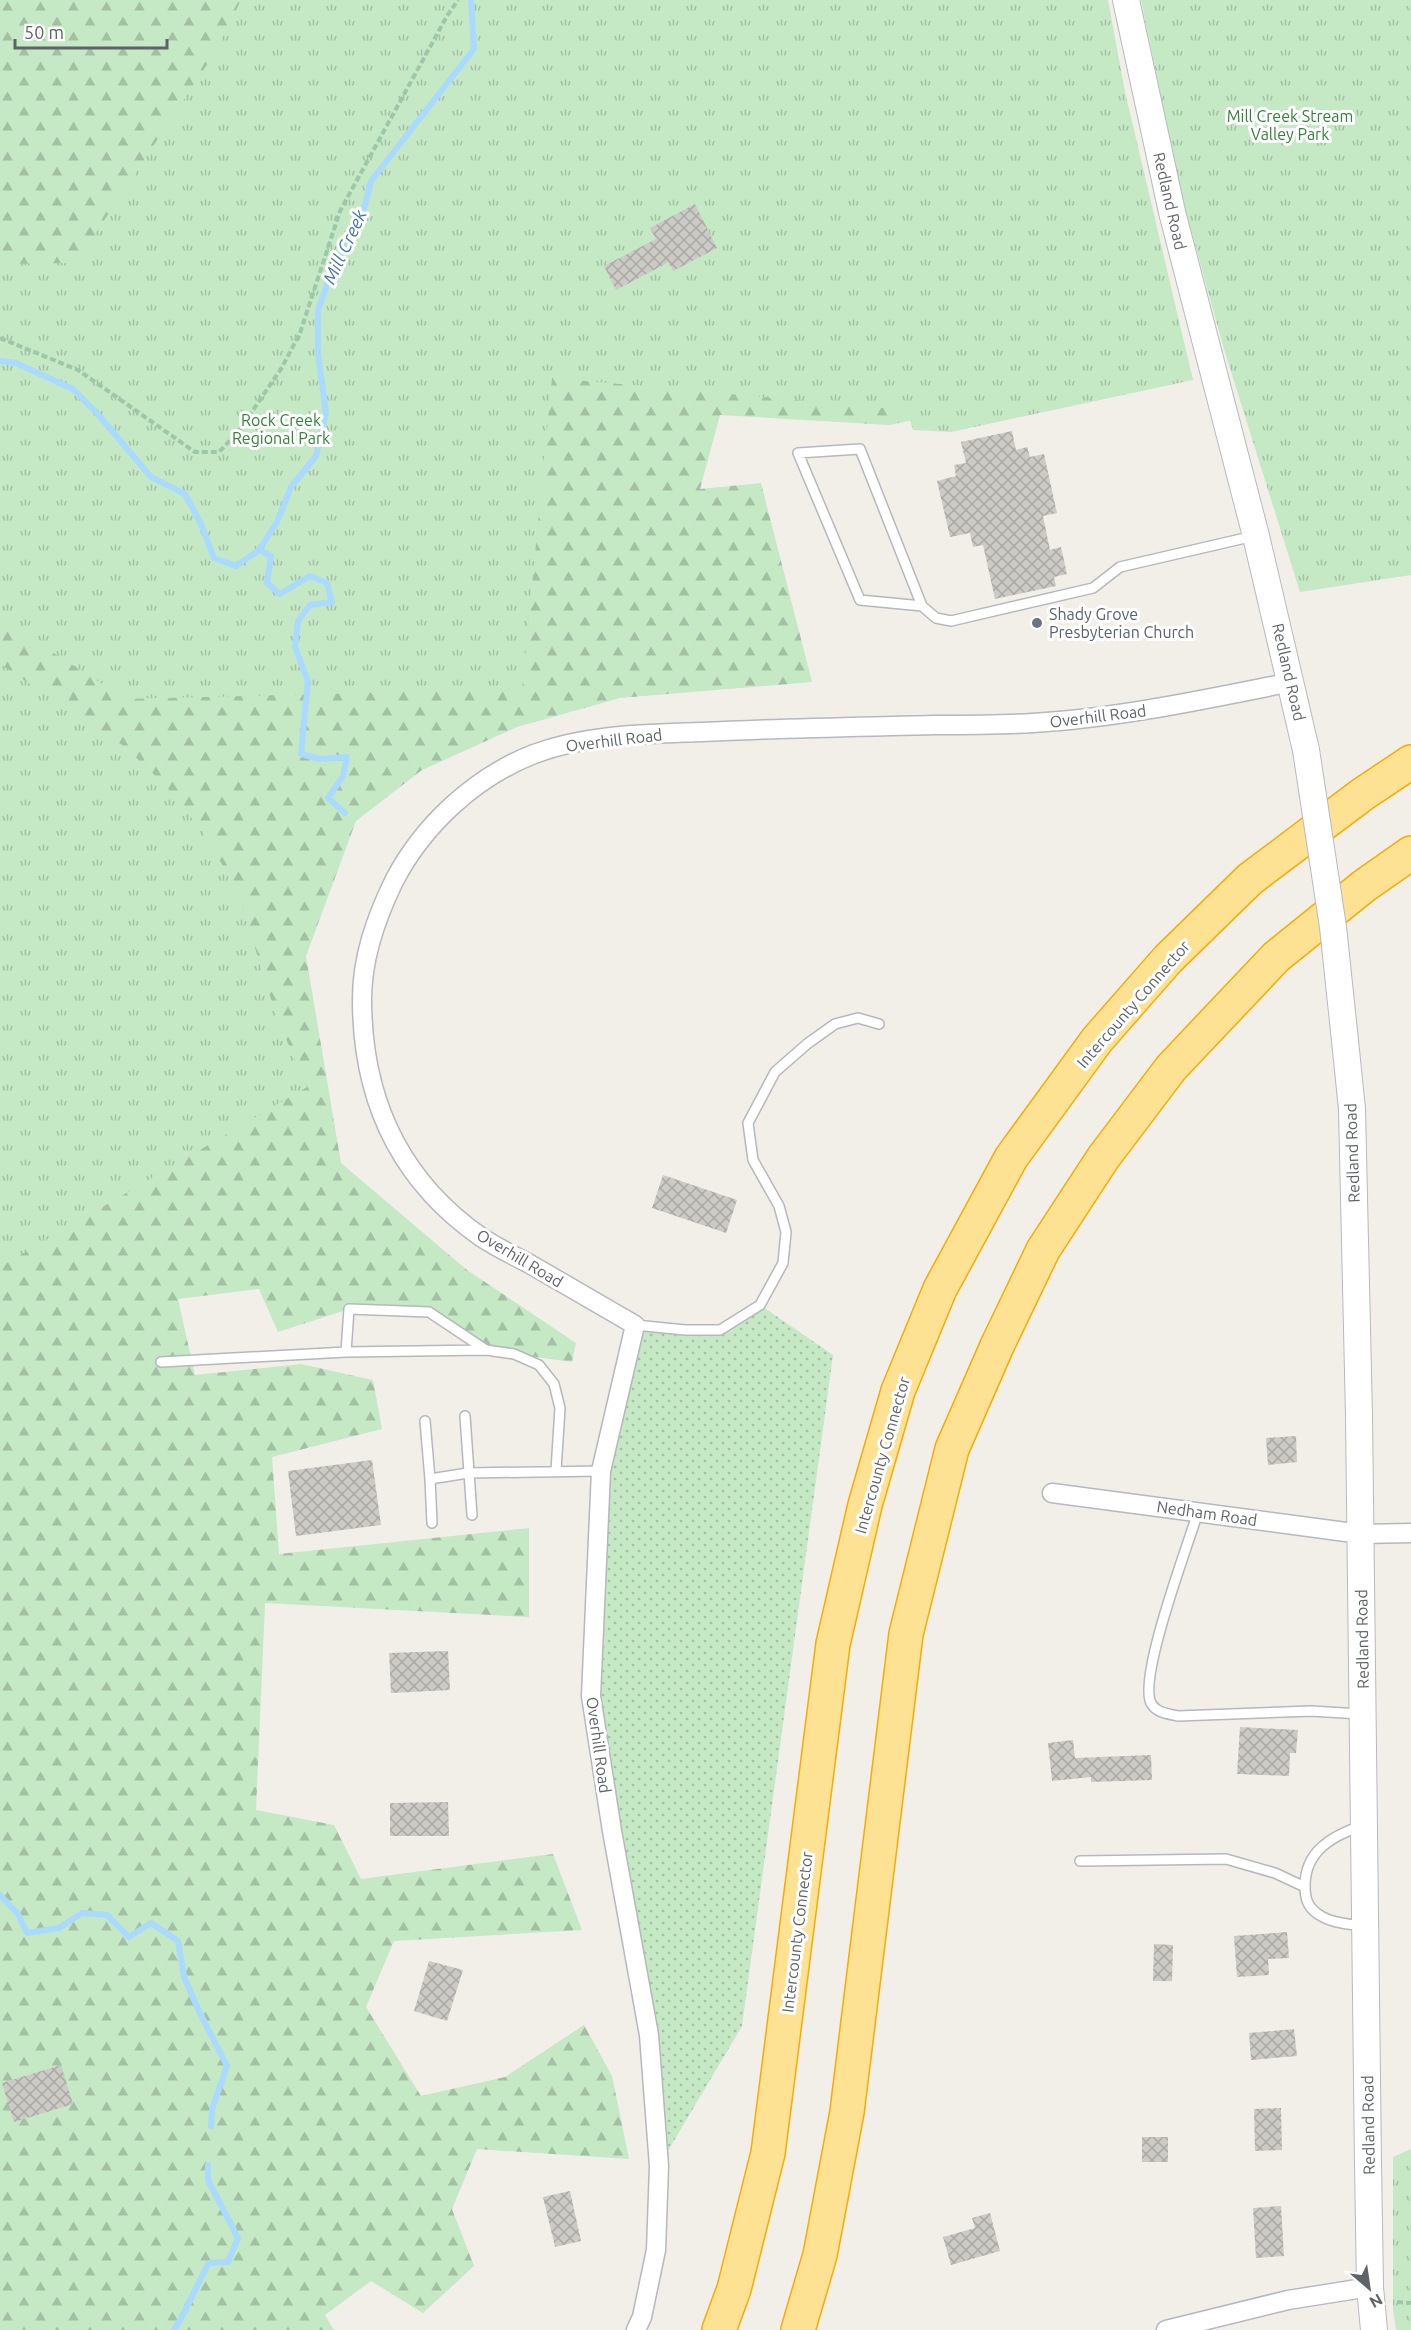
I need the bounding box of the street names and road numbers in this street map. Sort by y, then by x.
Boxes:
street label: Redland Road [1150,150,1190,252]
street label: Redland Road [1269,621,1309,723]
street label: Overhill Road [1049,701,1147,731]
street label: Overhill Road [565,725,663,755]
street label: Intercounty Connector [1073,937,1193,1071]
street label: Redland Road [1341,1103,1363,1203]
street label: Overhill Road [474,1225,566,1291]
street label: Intercounty Connector [851,1374,913,1536]
street label: Nedham Road [1156,1497,1258,1529]
street label: Redland Road [1352,1589,1372,1689]
street label: Overhill Road [583,1696,615,1794]
street label: Intercounty Connector [778,1850,816,2014]
street label: Redland Road [1358,2075,1378,2175]

